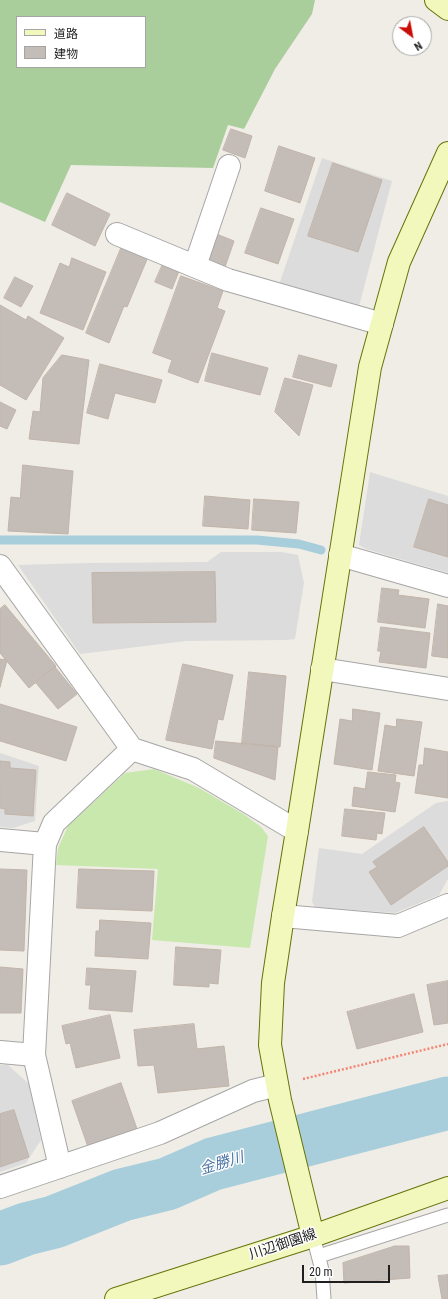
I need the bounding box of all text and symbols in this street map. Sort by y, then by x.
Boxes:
legend [16,16,146,68]
north arrow [392,16,432,56]
text: 道路 [54,27,78,41]
text: N [412,38,424,53]
text: 建物 [54,47,78,61]
water label: 金勝川 [198,1149,246,1179]
street label: 川辺御園線 [247,1226,319,1264]
scale bar [304,1257,392,1283]
text: 20 m [309,1265,333,1279]

